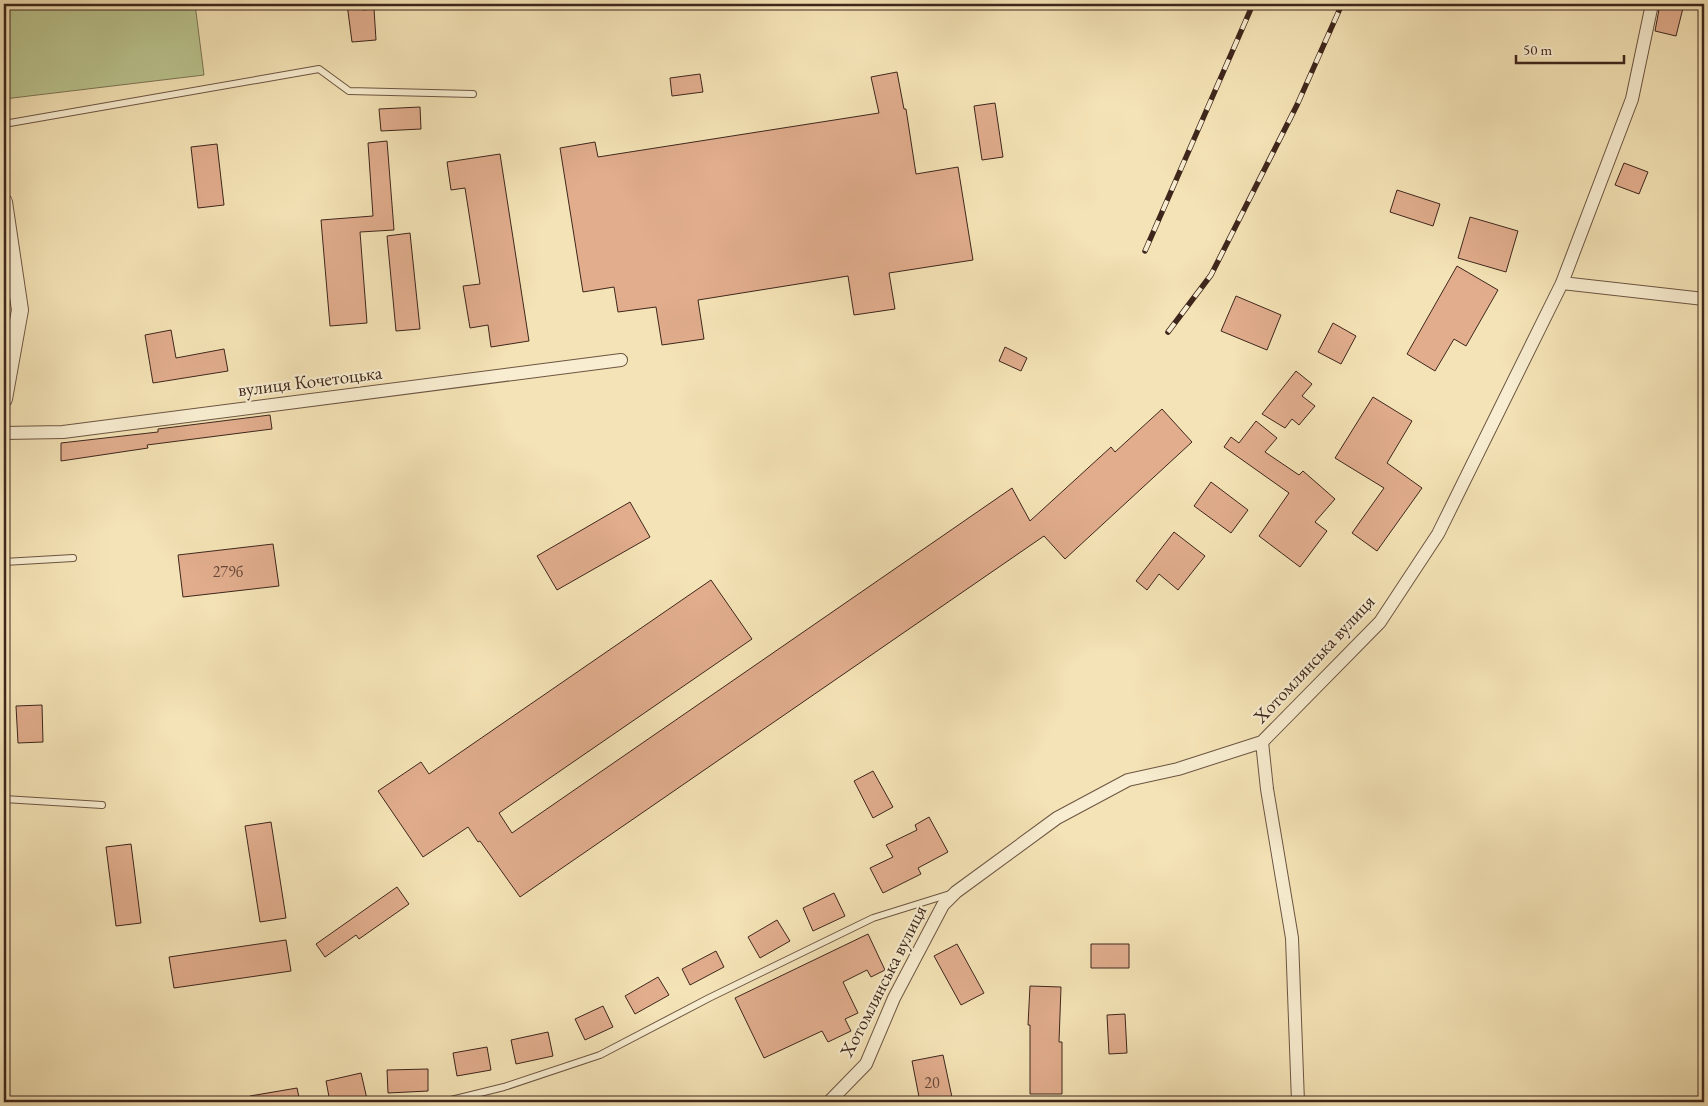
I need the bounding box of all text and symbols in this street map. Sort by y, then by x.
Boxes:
scale bar [1516,32,1623,64]
text: 50 m [1523,40,1552,59]
street label: вулиця Кочетоцька [236,360,384,402]
house number: 279б [213,561,244,582]
street label: Хотомлянська вулиця [1247,589,1381,729]
street label: Хотомлянська вулиця [833,900,932,1062]
house number: 20 [924,1072,940,1093]

